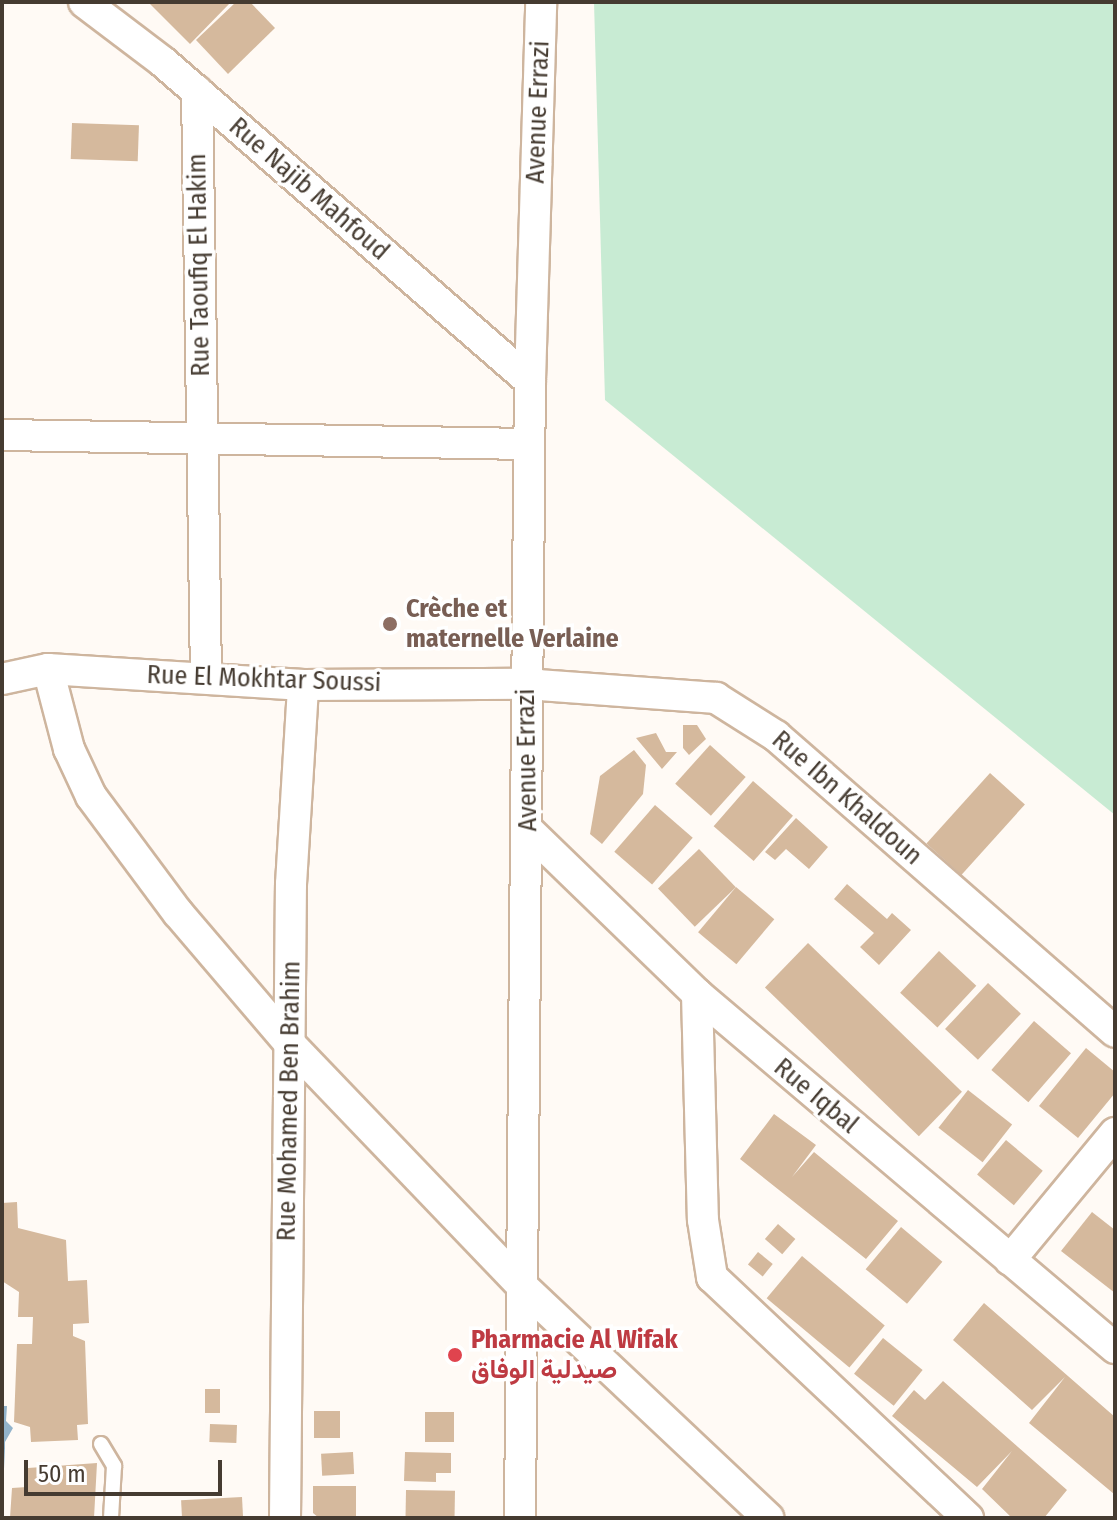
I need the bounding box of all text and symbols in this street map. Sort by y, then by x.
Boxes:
street label: Avenue Errazi [520,40,556,184]
street label: Rue Najib Mahfoud [223,111,395,267]
street label: Rue Taoufiq El Hakim [181,153,217,377]
place label: Crèche et maternelle Verlaine [406,593,619,654]
marker: Crèche et maternelle Verlaine [381,615,399,633]
street label: Rue El Mokhtar Soussi [146,659,382,699]
street label: Avenue Errazi [510,688,544,832]
street label: Rue Ibn Khaldoun [766,724,928,872]
street label: Rue Mohamed Ben Brahim [271,960,307,1242]
street label: Rue Iqbal [768,1052,864,1140]
place label: Pharmacie Al Wifak صيدلية الوفاق [471,1324,678,1386]
marker: Pharmacie Al Wifak صيدلية الوفاق [446,1346,464,1364]
scale bar [28,1444,226,1494]
text: 50 m [38,1460,86,1488]

